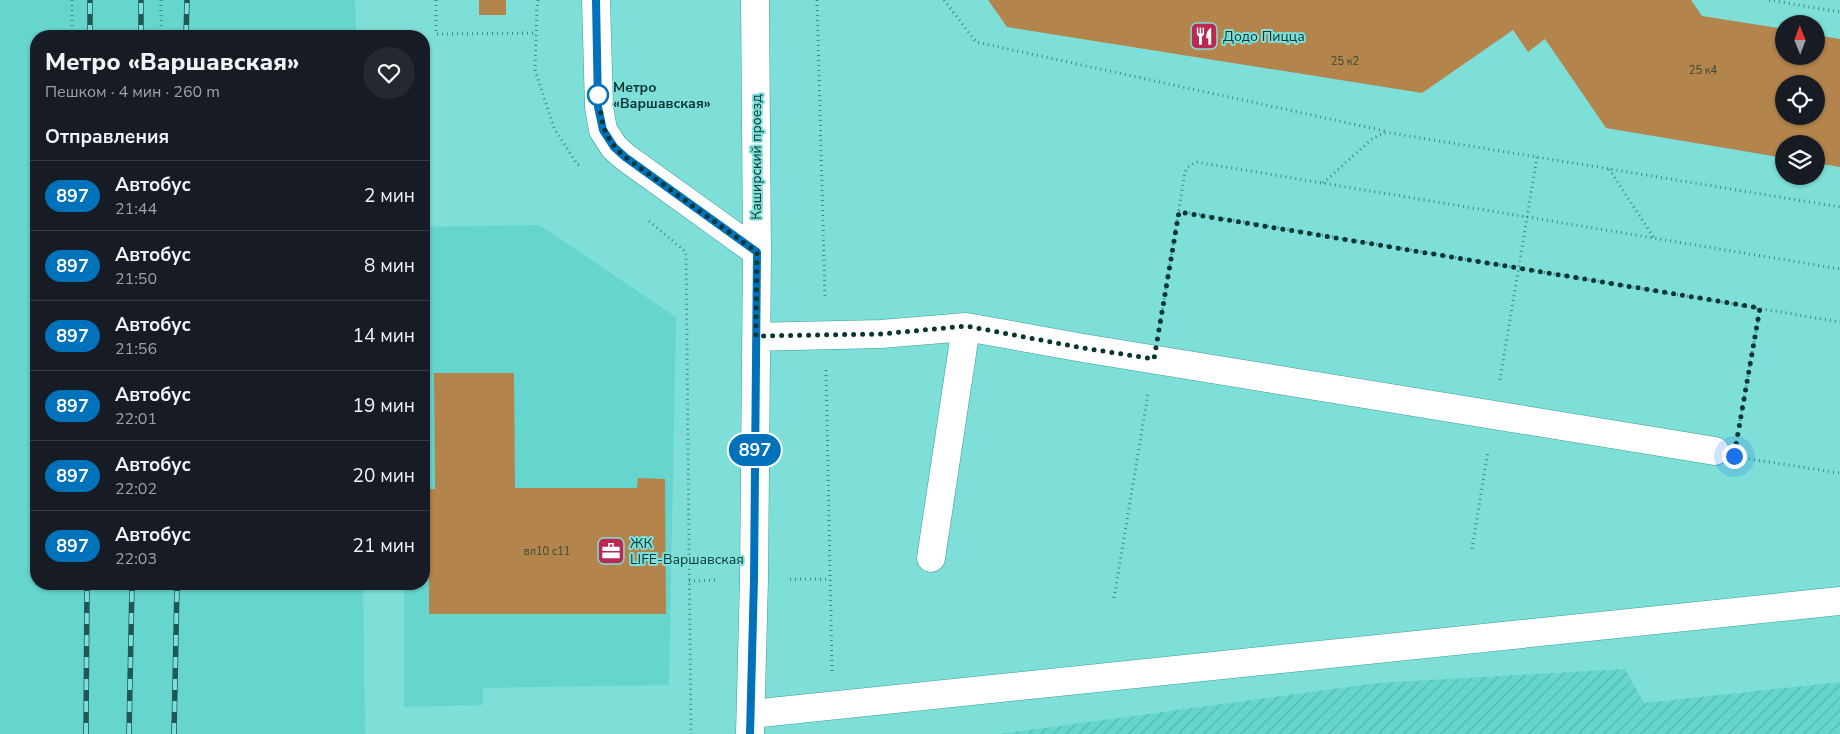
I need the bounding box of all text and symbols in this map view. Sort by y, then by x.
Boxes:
north arrow [1775,15,1825,65]
map controls [1775,15,1825,185]
restaurant icon: Додо Пицца [1189,21,1219,51]
place label: Додо Пицца [1223,27,1305,46]
text: Метро «Варшавская» [45,46,300,78]
button: heart [363,47,415,99]
house number: 25 к2 [1331,54,1359,69]
house number: 25 к4 [1689,63,1718,78]
button: locate [1775,75,1825,125]
place label: Метро «Варшавская» [613,78,711,113]
text: Пешком · 4 мин · 260 m [45,81,220,103]
marker: Метро «Варшавская» [587,84,609,106]
street label: Каширский проезд [747,94,766,220]
text: Отправления [45,124,169,150]
button: layers [1775,135,1825,185]
text: Автобус [115,172,191,198]
text: 2 мин [364,183,415,209]
text: 897 [56,184,89,208]
text: 21:44 [115,198,157,220]
text: Автобус [115,242,191,268]
text: 8 мин [364,253,415,279]
text: 897 [56,254,89,278]
text: 21:50 [115,268,157,290]
text: Автобус [115,312,191,338]
text: 14 мин [353,323,415,349]
text: 897 [56,324,89,348]
text: 21:56 [115,338,157,360]
text: Автобус [115,382,191,408]
text: 19 мин [353,393,415,419]
text: 897 [56,394,89,418]
text: 22:01 [115,408,157,430]
line badge: 897 [726,434,784,466]
text: 897 [739,438,771,462]
your location [1722,444,1747,469]
text: Автобус [115,452,191,478]
text: 20 мин [353,463,415,489]
text: 897 [56,464,89,488]
text: 22:02 [115,478,157,500]
text: Автобус [115,522,191,548]
text: 21 мин [353,533,415,559]
text: 897 [56,534,89,558]
place label: ЖК LIFE-Варшавская [630,534,744,569]
office icon: ЖК LIFE-Варшавская [596,536,626,566]
house number: вл10 с11 [524,544,570,559]
text: 22:03 [115,548,157,570]

